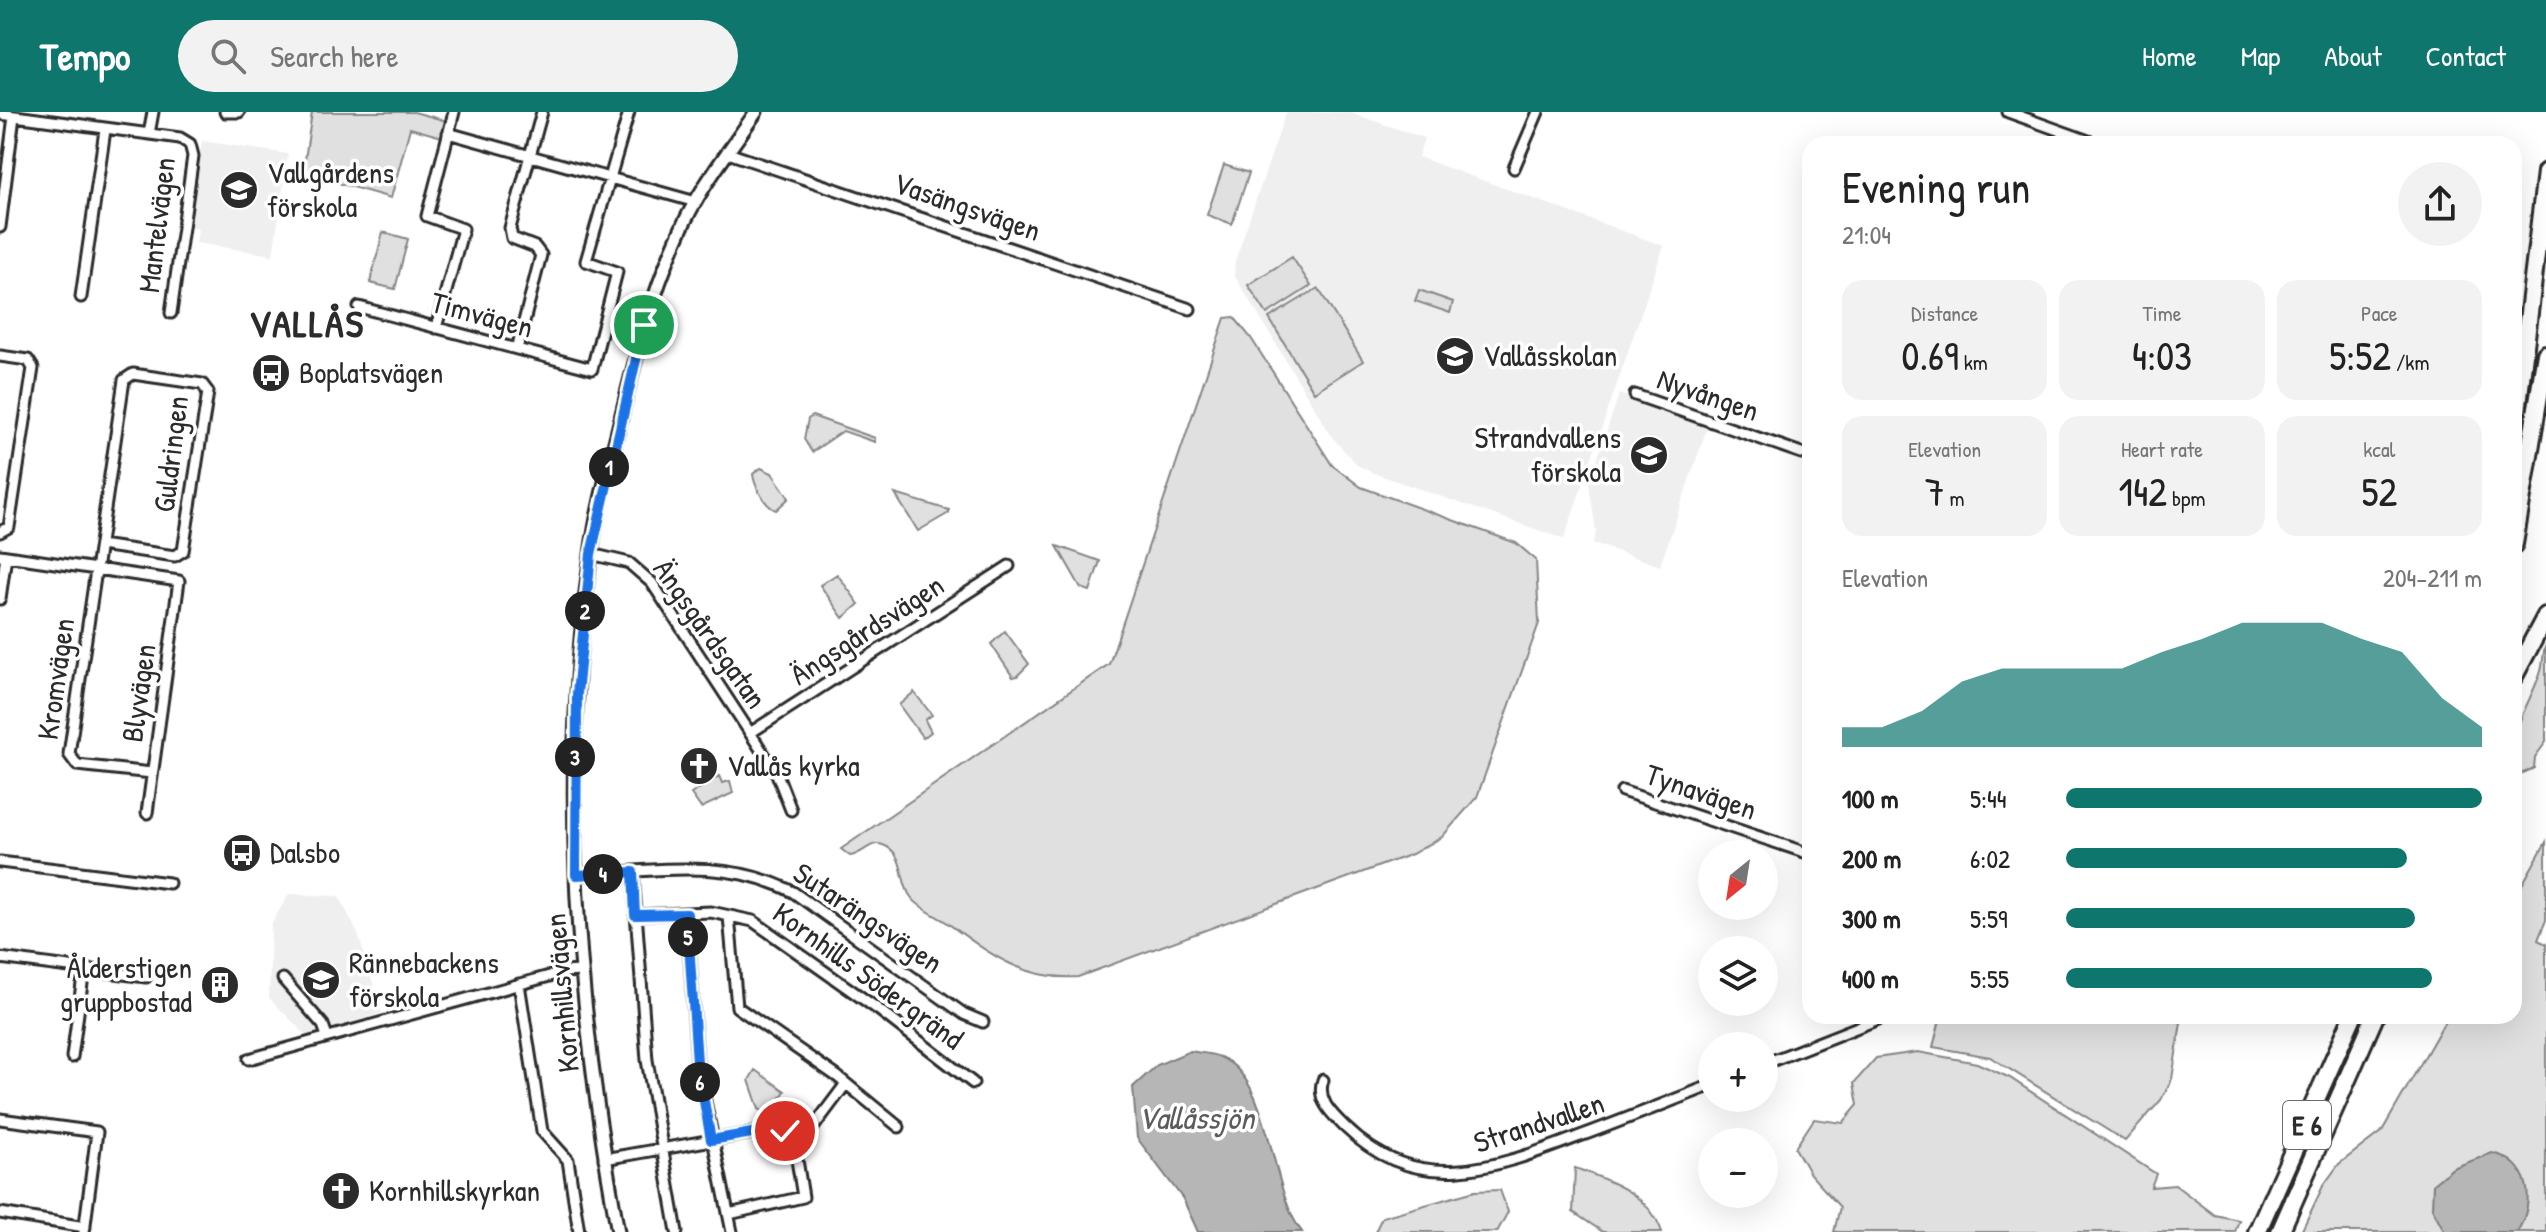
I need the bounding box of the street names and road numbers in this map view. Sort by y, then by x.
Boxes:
street label: Mantelvägen [128,155,184,295]
street label: Vasängsvägen [888,162,1046,250]
street label: Timvägen [427,281,538,347]
street label: Nyvången [1652,358,1764,430]
street label: Guldringen [143,393,197,514]
street label: Ängsgårdsgatan [645,551,777,716]
street label: Ängsgårdsvägen [782,565,951,694]
street label: Kromvägen [27,616,83,742]
street label: Blyvägen [111,641,165,744]
street label: Tynavägen [1641,753,1762,829]
street label: Sutarängsvägen [786,852,951,982]
street label: Kornhills Södergränd [765,892,972,1058]
street label: Kornhillsvägen [534,912,588,1074]
street label: Strandvallen [1468,1082,1609,1162]
road number: E 6 [2283,1101,2331,1149]

